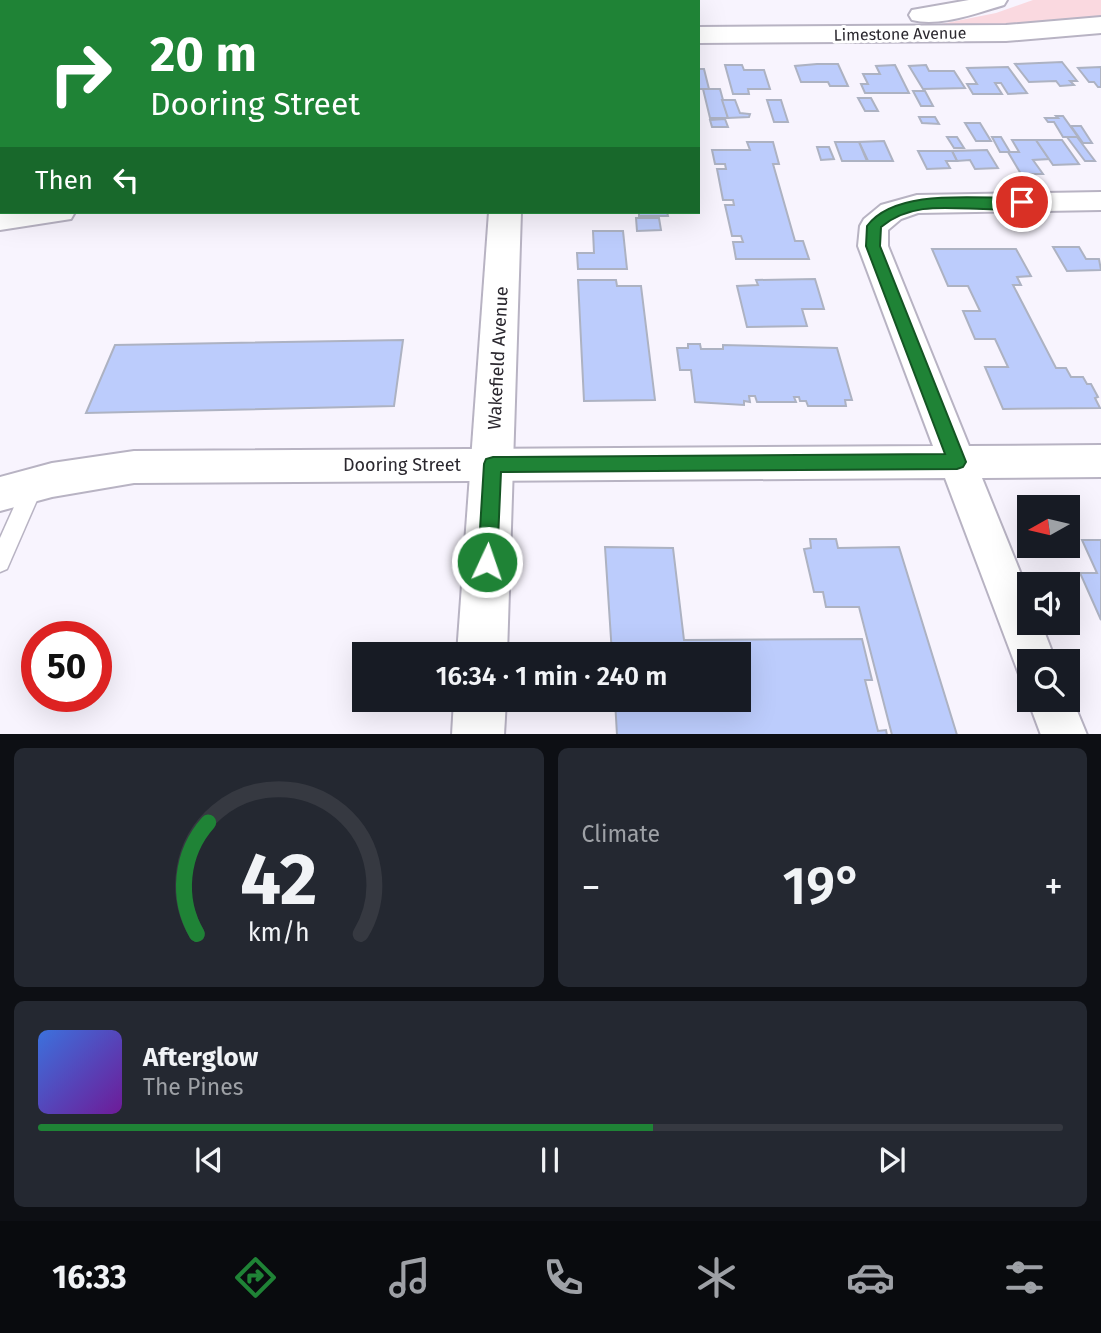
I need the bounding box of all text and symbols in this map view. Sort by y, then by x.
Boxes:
street label: Limestone Avenue [833,23,967,45]
text: 20 m [150,25,257,84]
icon: right [35,28,126,119]
text: Dooring Street [150,85,360,123]
icon: left [107,161,145,199]
text: Then [35,165,93,196]
pin [992,172,1052,232]
icon: arrive [1003,183,1041,221]
street label: Wakefield Avenue [483,286,513,430]
street label: Dooring Street [343,454,462,476]
north arrow [1017,495,1080,558]
map controls [1017,495,1080,712]
position arrow [450,525,524,599]
button: sound [1017,572,1080,635]
speed limit sign: 50 [21,621,112,712]
button: search [1017,649,1080,712]
text: 16:34 · 1 min · 240 m [436,661,667,692]
text: Climate [582,820,660,848]
text: 42 [240,836,317,923]
text: 19° [783,855,862,918]
text: − [582,864,601,910]
text: + [1044,864,1063,910]
text: km/h [248,917,310,947]
text: Afterglow [143,1042,258,1073]
text: The Pines [143,1073,244,1101]
icon: previous [190,1141,228,1179]
icon: pause [531,1141,569,1179]
icon: next [873,1141,911,1179]
icon: directions [231,1253,280,1302]
icon: music [385,1253,434,1302]
icon: phone [539,1253,588,1302]
icon: climate [692,1253,741,1302]
icon: car [846,1253,895,1302]
icon: filters [1000,1253,1049,1302]
text: 16:33 [52,1258,127,1296]

